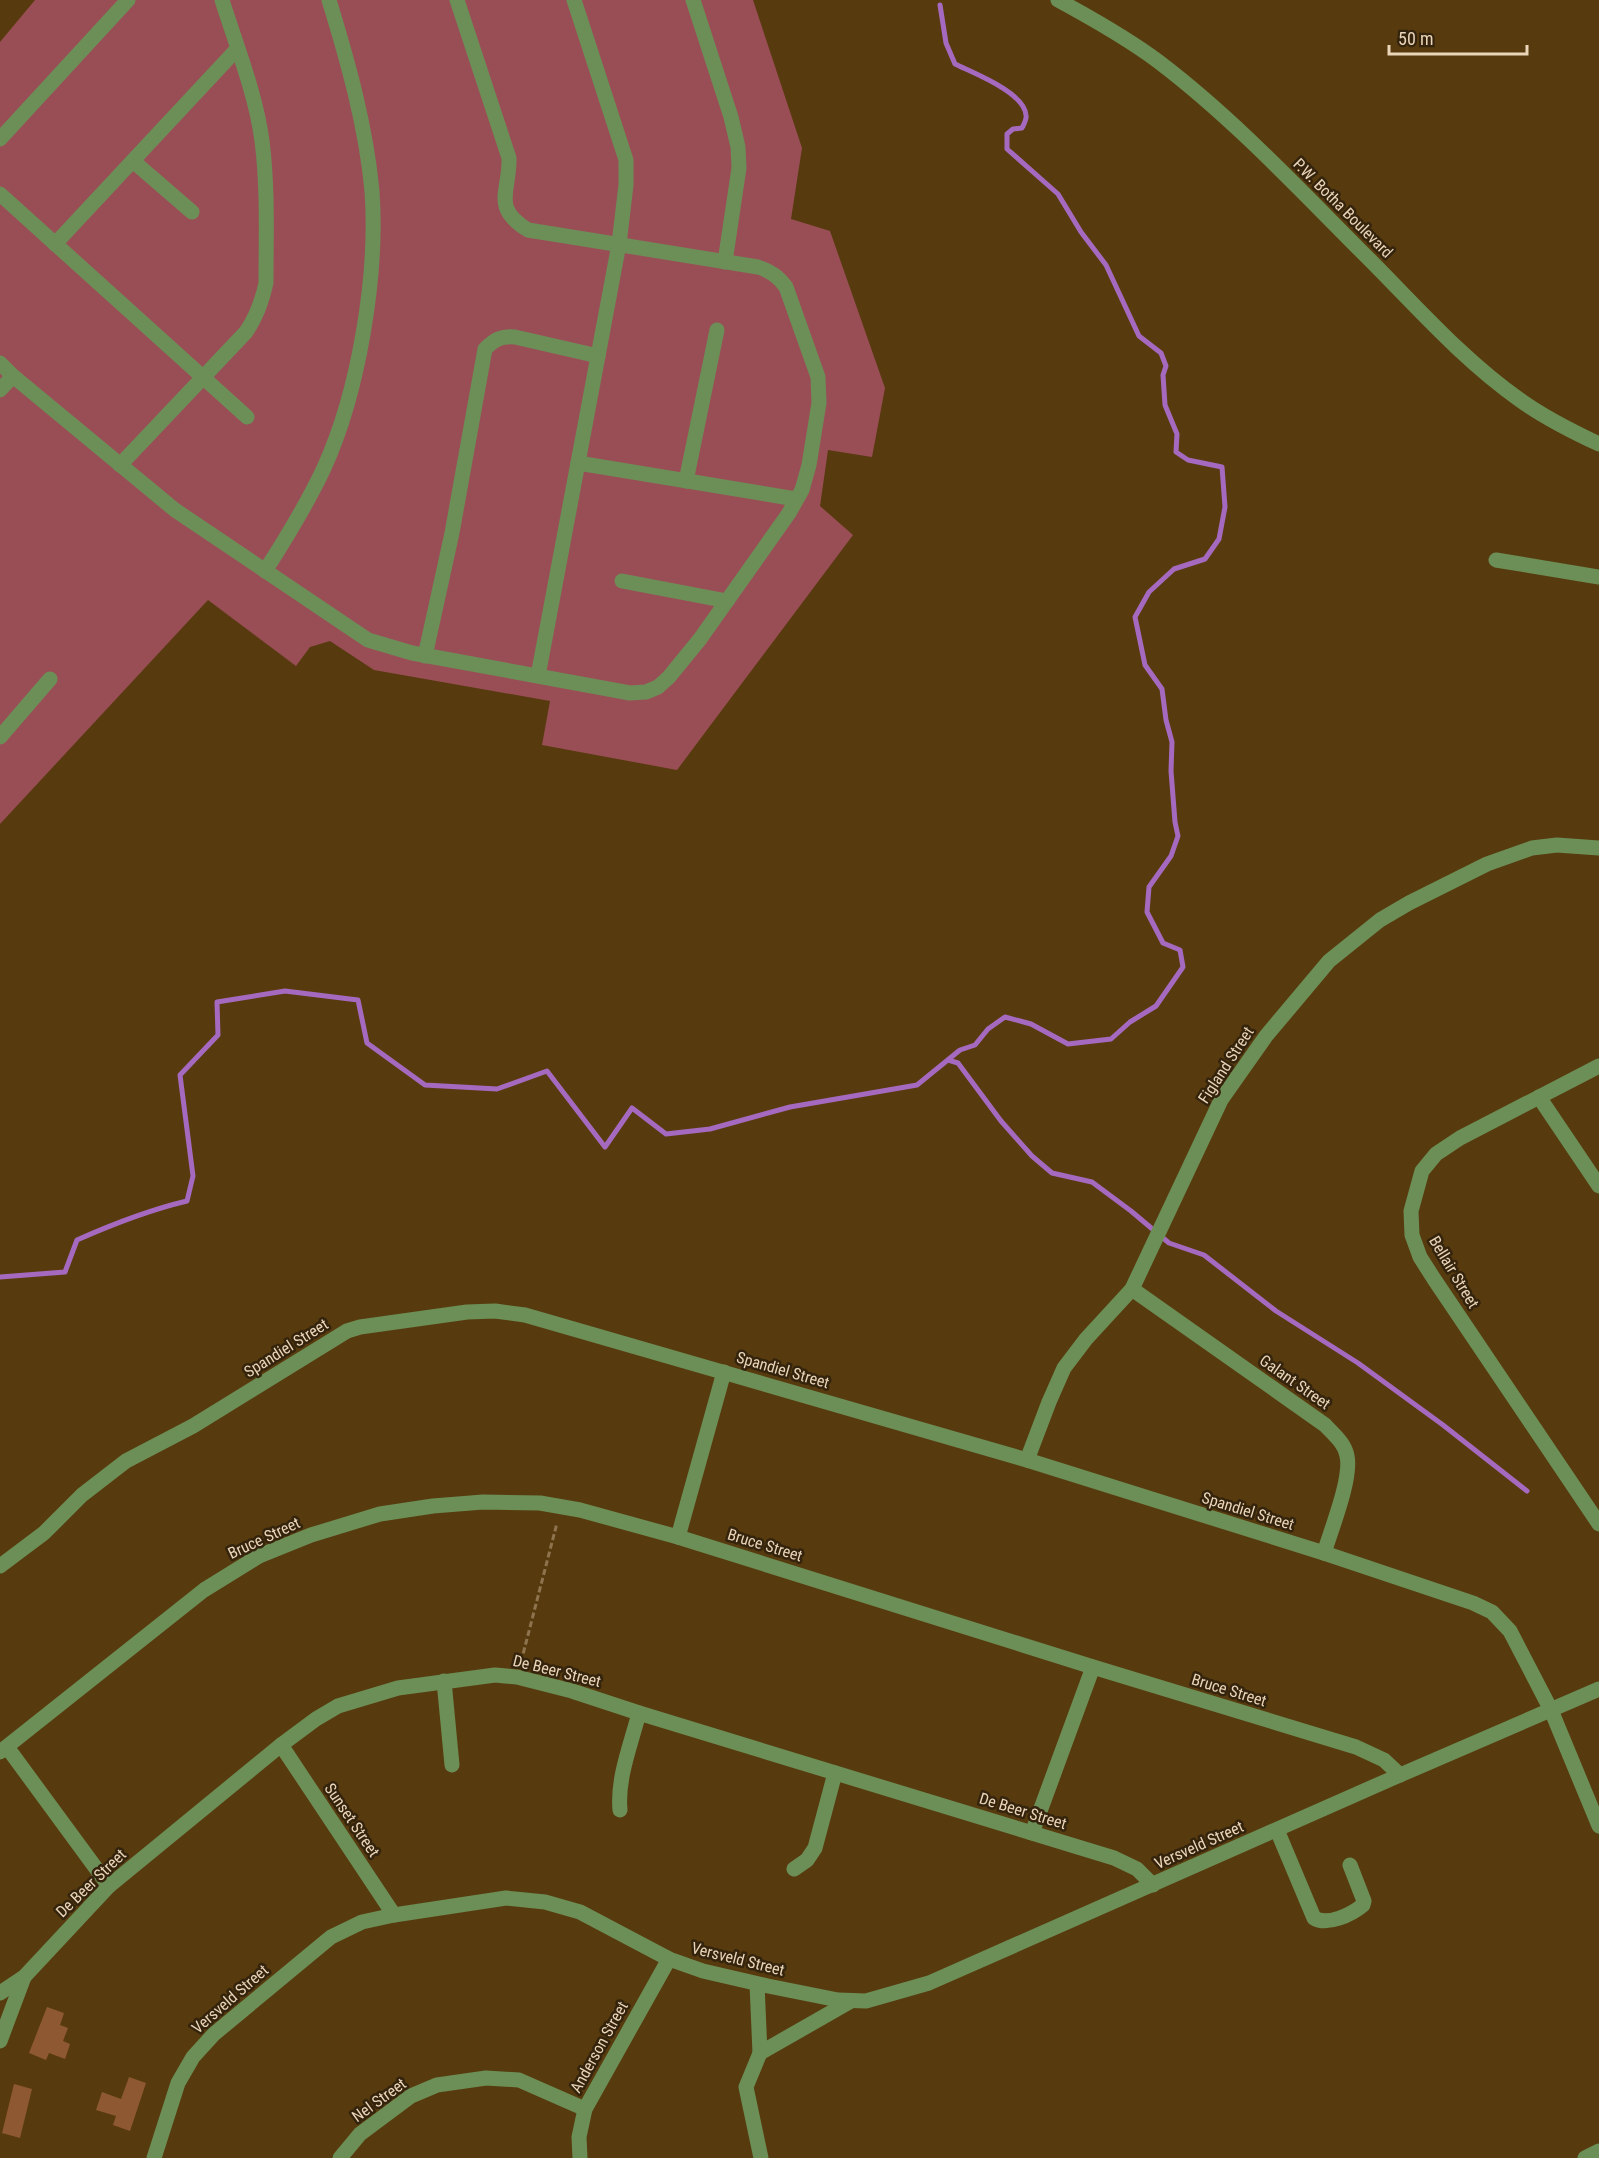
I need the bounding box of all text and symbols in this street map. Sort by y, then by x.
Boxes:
scale bar [1389,18,1527,56]
text: 50 m [1398,28,1433,49]
street label: P.W. Botha Boulevard [1289,154,1397,262]
street label: Figland Street [1194,1023,1258,1107]
street label: Bellair Street [1425,1232,1483,1312]
street label: Spandiel Street [240,1314,332,1381]
street label: Spandiel Street [734,1348,832,1392]
street label: Galant Street [1256,1351,1334,1413]
street label: Spandiel Street [1200,1488,1297,1534]
street label: Bruce Street [225,1513,303,1563]
street label: Bruce Street [725,1525,805,1565]
street label: De Beer Street [511,1651,603,1691]
street label: Bruce Street [1189,1670,1269,1710]
street label: Sunset Street [321,1780,384,1861]
street label: De Beer Street [977,1789,1069,1833]
street label: Versveld Street [1152,1817,1247,1873]
street label: De Beer Street [52,1845,130,1921]
street label: Versveld Street [689,1938,787,1980]
street label: Versveld Street [188,1960,272,2037]
street label: Anderson Street [566,1998,632,2096]
street label: Nel Street [348,2074,410,2126]

